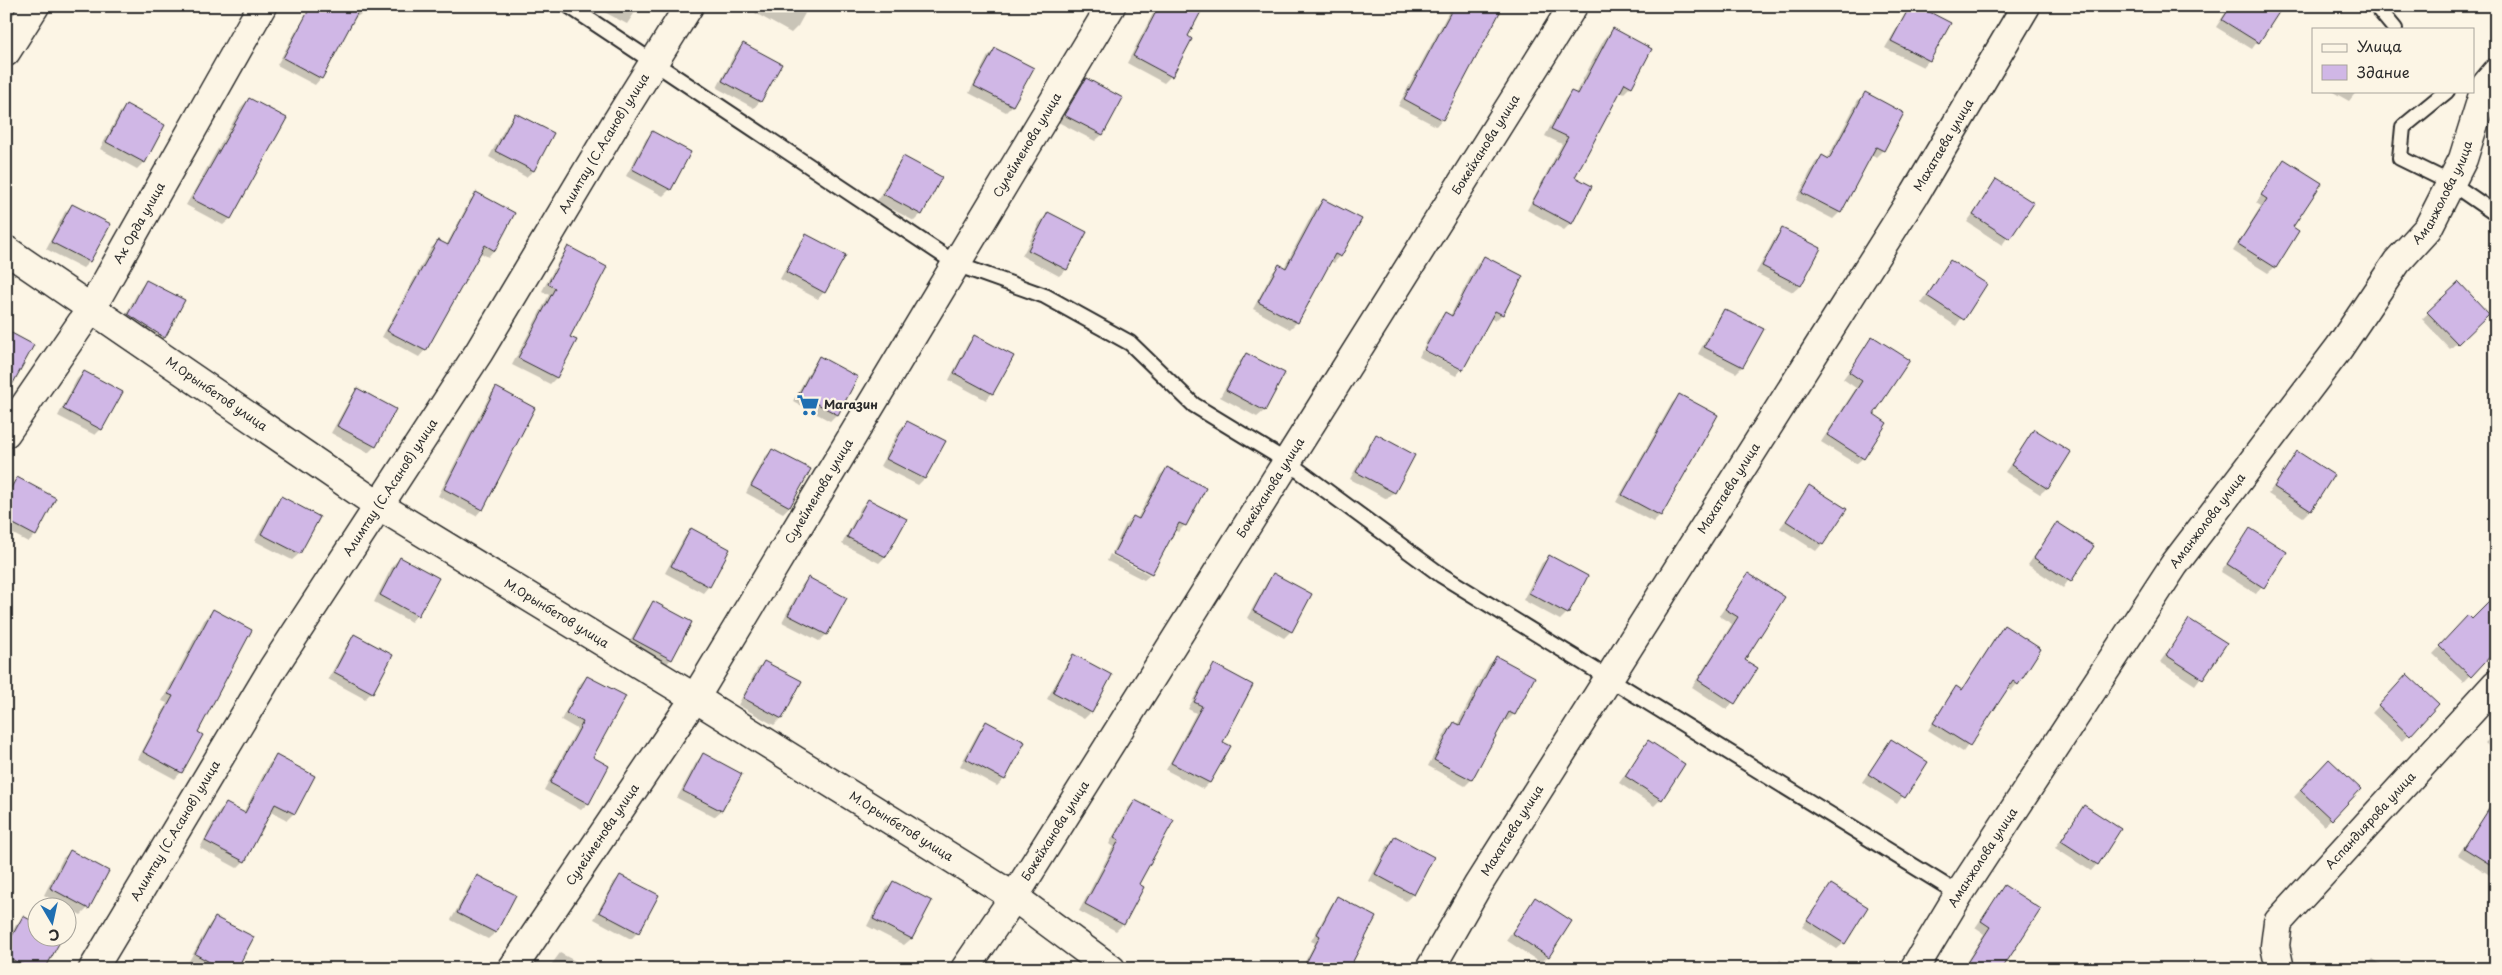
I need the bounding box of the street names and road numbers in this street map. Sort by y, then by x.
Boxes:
street label: Алимтау (С.Асанов) улица [554,69,653,217]
street label: Сулейменова улица [988,88,1065,201]
street label: Бокейханова улица [1447,90,1524,198]
street label: Махатаева улица [1909,95,1978,194]
street label: Аманжолова улица [2407,138,2476,248]
street label: Ак Орда улица [108,178,169,267]
street label: М.Орынбетов улица [162,352,272,435]
street label: Алимтау (С.Асанов) улица [338,414,442,560]
street label: Бокейханова улица [1232,433,1308,541]
street label: Сулейменова улица [780,435,857,547]
street label: Махатаева улица [1692,438,1764,537]
street label: Аманжолова улица [2165,468,2249,572]
street label: М.Орынбетов улица [501,574,613,652]
street label: Алимтау (С.Асанов) улица [126,756,224,904]
street label: Аспандиярова улица [2321,767,2420,873]
street label: Бокейханова улица [1016,776,1093,884]
street label: Сулейменова улица [561,779,643,889]
street label: Махатаева улица [1476,781,1547,879]
street label: М.Орынбетов улица [846,786,958,865]
street label: Аманжолова улица [1943,803,2021,910]

